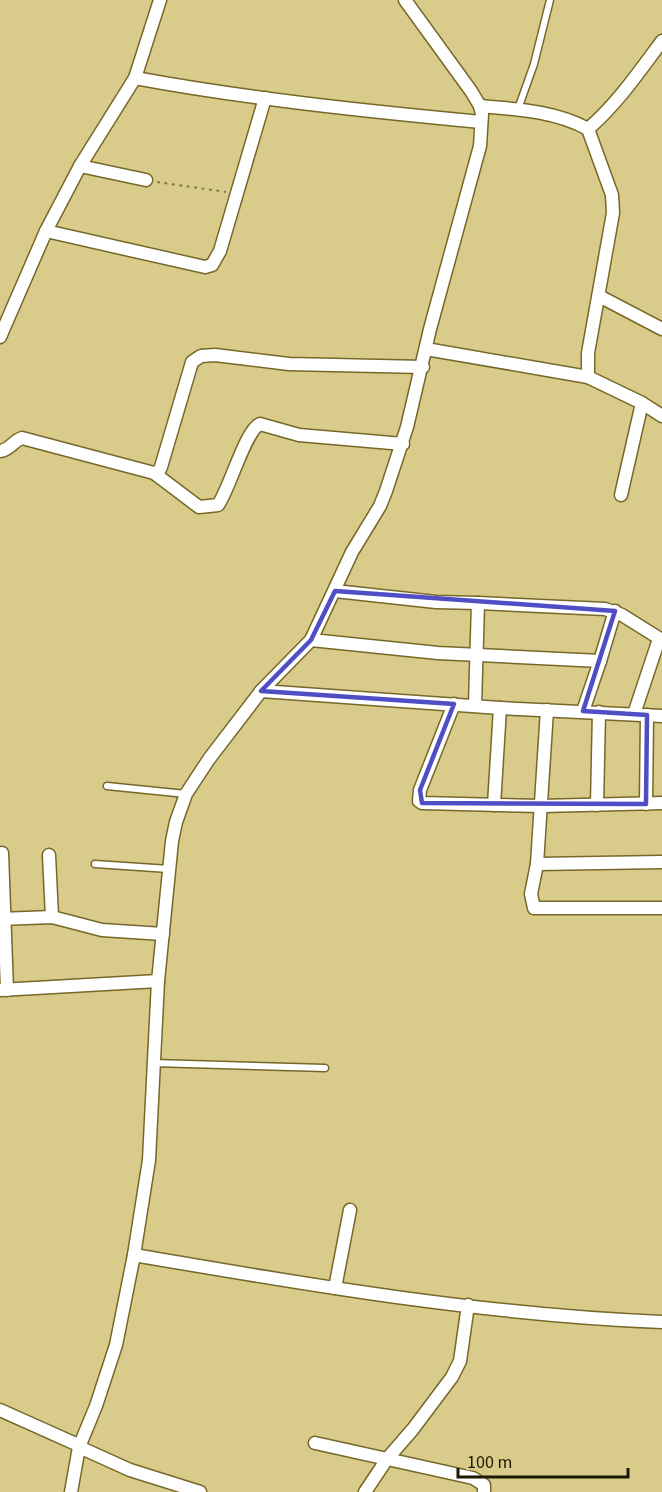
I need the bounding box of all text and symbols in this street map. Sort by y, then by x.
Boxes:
scale bar [458,1441,628,1479]
text: 100 m [467,1450,512,1475]

